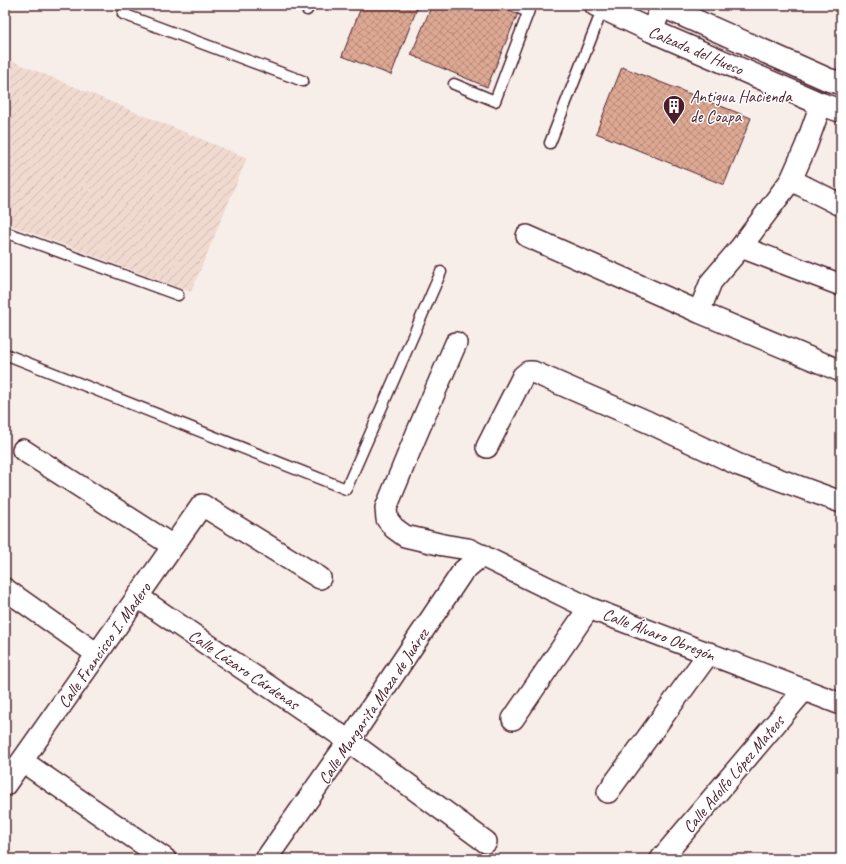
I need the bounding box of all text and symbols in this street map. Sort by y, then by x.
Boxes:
street label: Calzada del Hueso [645,21,747,80]
place label: Antigua Hacienda de Coapa [690,86,793,127]
building icon: Antigua Hacienda de Coapa [661,93,687,126]
street label: Calle Francisco I. Madero [53,578,156,712]
street label: Calle Álvaro Obregón [600,602,720,666]
street label: Calle Margarita Maza de Juárez [313,623,434,788]
street label: Calle Lázaro Cárdenas [185,625,305,715]
street label: Calle Adolfo López Mateos [678,710,790,837]

